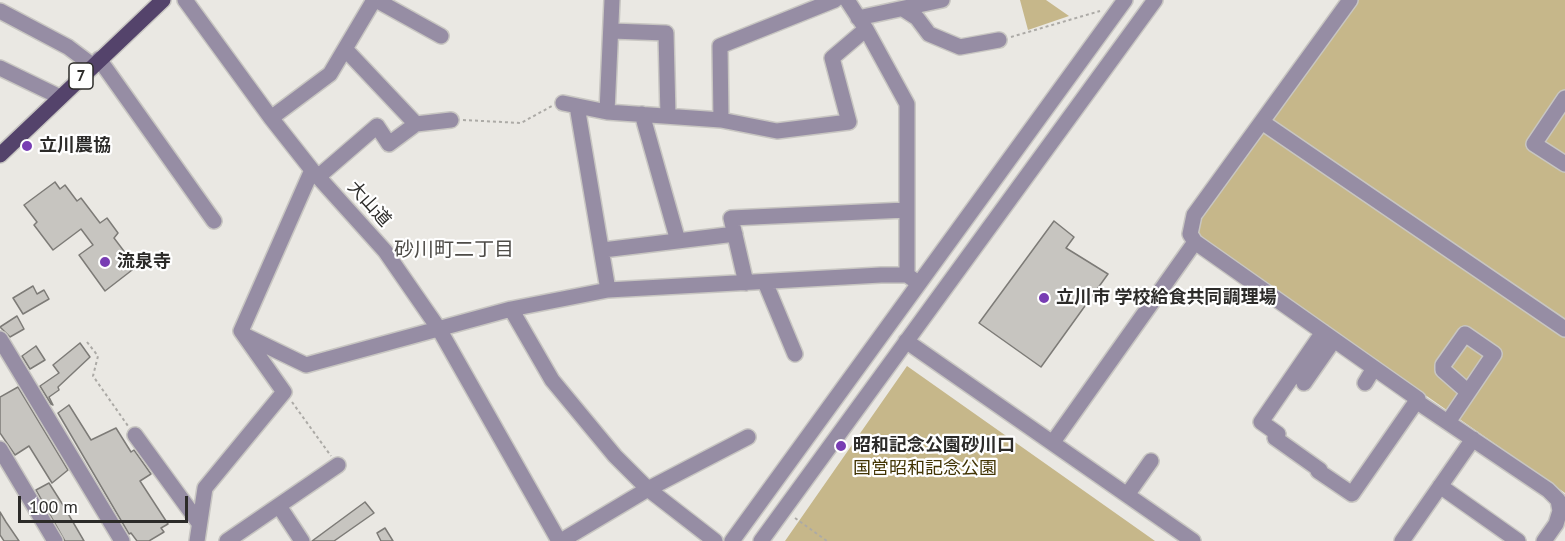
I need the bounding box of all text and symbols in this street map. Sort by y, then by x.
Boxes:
road number: 7 [69,63,93,89]
place label: 立川農協 [39,135,111,157]
marker: 立川農協 [20,139,34,153]
street label: 大山道 [343,177,395,231]
district label: 砂川町二丁目 [394,238,514,262]
place label: 流泉寺 [117,251,171,273]
marker: 流泉寺 [98,255,112,269]
place label: 立川市 学校給食共同調理場 [1056,287,1277,309]
marker: 立川市 学校給食共同調理場 [1037,291,1051,305]
place label: 昭和記念公園砂川口 [853,435,1015,457]
marker: 昭和記念公園砂川口 [834,439,848,453]
park label: 国営昭和記念公園 [853,458,997,480]
scale bar [21,484,190,522]
text: 100 m [29,495,78,518]

